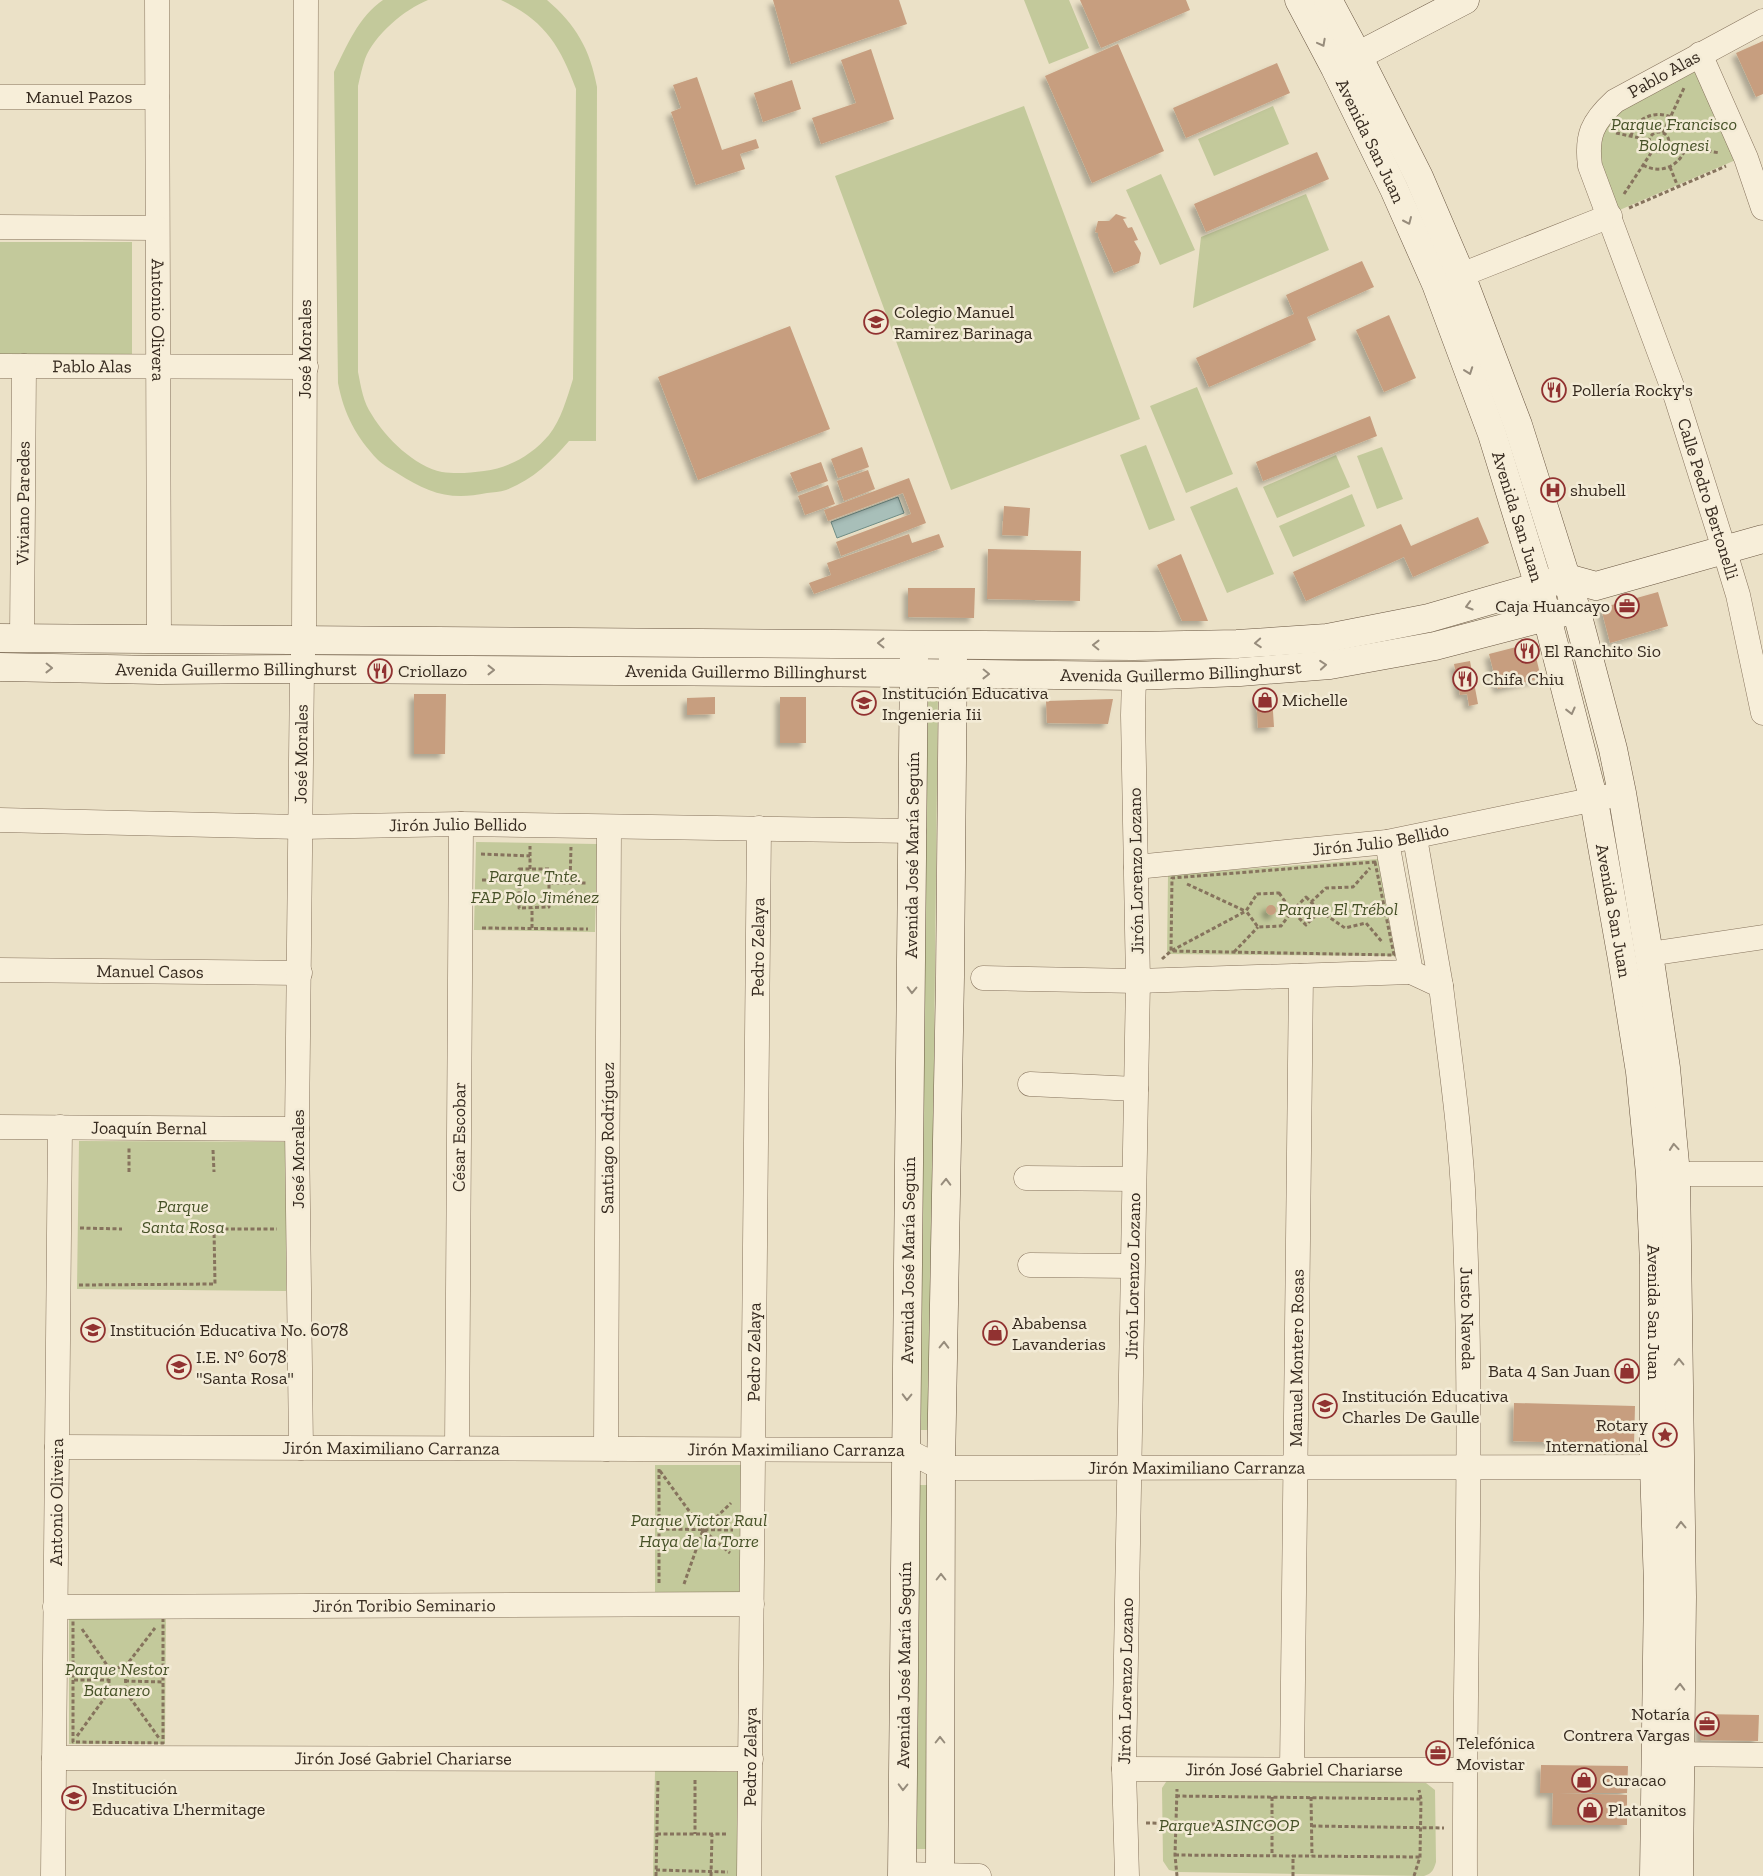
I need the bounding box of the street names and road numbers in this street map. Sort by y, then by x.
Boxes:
street label: Pablo Alas [1624,45,1704,103]
street label: Avenida San Juan [1331,75,1410,207]
street label: Manuel Pazos [26,86,132,108]
street label: Antonio Olivera [147,259,169,382]
street label: José Morales [294,299,316,399]
street label: Pablo Alas [52,355,132,377]
street label: Calle Pedro Bertonelli [1672,415,1744,582]
street label: Viviano Paredes [12,441,34,566]
street label: Avenida San Juan [1487,449,1548,585]
street label: Avenida Guillermo Billinghurst [1060,656,1303,687]
street label: Avenida Guillermo Billinghurst [115,658,357,681]
street label: Avenida Guillermo Billinghurst [625,660,867,684]
street label: José Morales [290,704,313,804]
street label: Avenida José María Seguín [900,751,924,958]
street label: Jirón Lorenzo Lozano [1124,787,1148,955]
street label: Jirón Julio Bellido [389,813,527,836]
street label: Jirón Julio Bellido [1311,819,1451,860]
street label: Avenida San Juan [1591,842,1636,980]
street label: Pedro Zelaya [746,897,769,997]
street label: Manuel Casos [96,960,204,983]
street label: Santiago Rodríguez [596,1062,619,1214]
street label: César Escobar [448,1082,470,1192]
street label: José Morales [287,1109,309,1209]
street label: Joaquín Bernal [91,1117,207,1139]
street label: Avenida José María Seguín [896,1156,920,1363]
street label: Jirón Lorenzo Lozano [1120,1192,1145,1360]
street label: Avenida San Juan [1642,1244,1665,1380]
street label: Justo Naveda [1455,1267,1479,1370]
street label: Manuel Montero Rosas [1285,1269,1309,1447]
street label: Pedro Zelaya [743,1302,765,1402]
street label: Jirón Maximiliano Carranza [282,1437,500,1460]
street label: Antonio Oliveira [45,1438,68,1566]
street label: Jirón Maximiliano Carranza [687,1438,905,1461]
street label: Jirón Maximiliano Carranza [1088,1457,1306,1479]
street label: Avenida José María Seguín [892,1561,916,1768]
street label: Jirón Toribio Seminario [312,1594,496,1617]
street label: Jirón Lorenzo Lozano [1113,1597,1138,1765]
street label: Pedro Zelaya [739,1707,762,1807]
street label: Jirón José Gabriel Chariarse [294,1747,512,1770]
street label: Jirón José Gabriel Chariarse [1185,1758,1403,1781]

